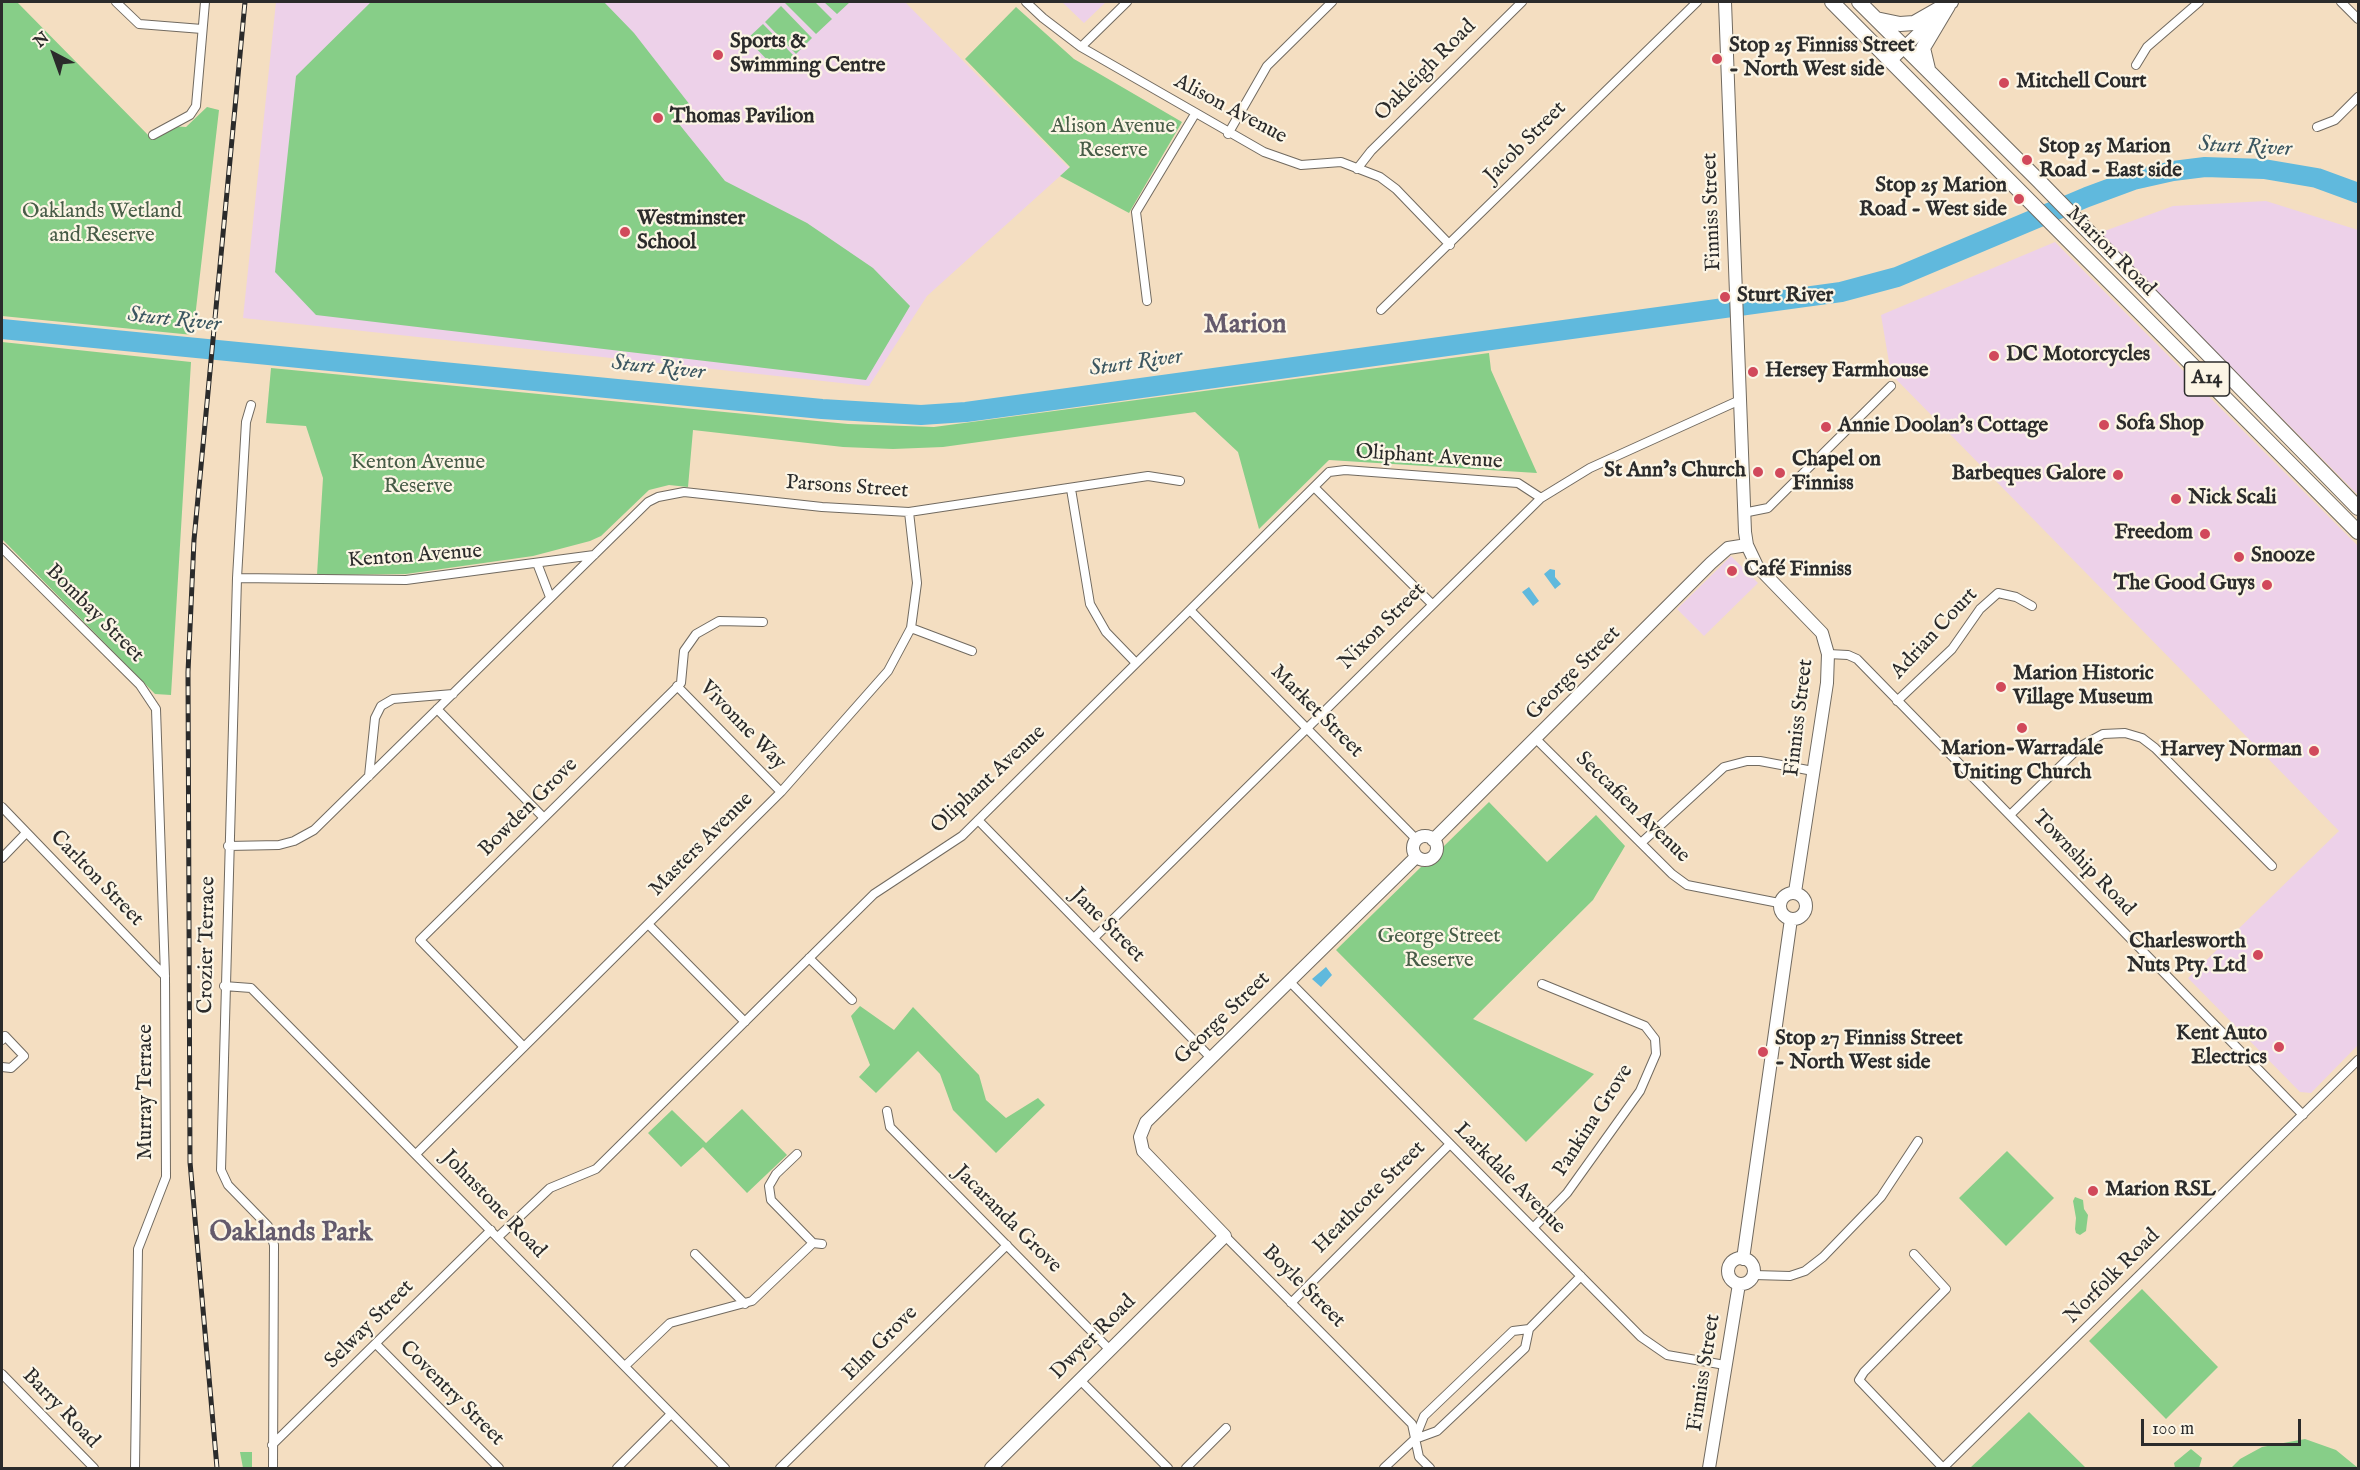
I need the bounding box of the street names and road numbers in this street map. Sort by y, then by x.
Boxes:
street label: Oakleigh Road [1370,15,1482,127]
street label: Alison Avenue [1169,70,1291,150]
street label: Jacob Street [1480,97,1572,189]
street label: Finniss Street [1698,152,1728,272]
street label: Marion Road [2060,202,2160,302]
road number: A14 [2184,362,2230,396]
street label: Oliphant Avenue [1355,440,1503,476]
street label: Parsons Street [785,471,909,505]
street label: Kenton Avenue [347,540,483,574]
street label: Bombay Street [40,560,148,668]
street label: Nixon Street [1334,578,1432,676]
street label: Adrian Court [1886,583,1984,685]
street label: George Street [1522,622,1626,726]
street label: Finniss Street [1780,658,1820,778]
street label: Market Street [1264,660,1368,764]
street label: Vivonne Way [693,676,791,776]
street label: Oliphant Avenue [927,721,1051,839]
street label: Seccafien Avenue [1570,747,1694,869]
street label: Bowden Grove [474,753,584,863]
street label: Masters Avenue [645,788,759,902]
street label: Township Road [2026,806,2140,922]
street label: Carlton Street [44,826,148,932]
street label: Crozier Terrace [194,876,222,1014]
street label: Jane Street [1065,884,1149,968]
street label: George Street [1170,967,1276,1071]
street label: Murray Terrace [134,1024,160,1160]
street label: Pankina Grove [1548,1060,1640,1182]
street label: Larkdale Avenue [1448,1118,1570,1240]
street label: Heathcote Street [1308,1136,1432,1260]
street label: Johnstone Road [435,1146,551,1264]
street label: Jacaranda Grove [948,1161,1066,1279]
street label: Norfolk Road [2060,1224,2166,1330]
street label: Boyle Street [1256,1240,1350,1334]
street label: Selway Street [320,1275,420,1375]
street label: Dwyer Road [1046,1290,1142,1386]
street label: Elm Grove [838,1301,924,1387]
street label: Finniss Street [1683,1313,1727,1433]
street label: Coventry Street [393,1336,509,1452]
street label: Barry Road [16,1364,104,1454]

